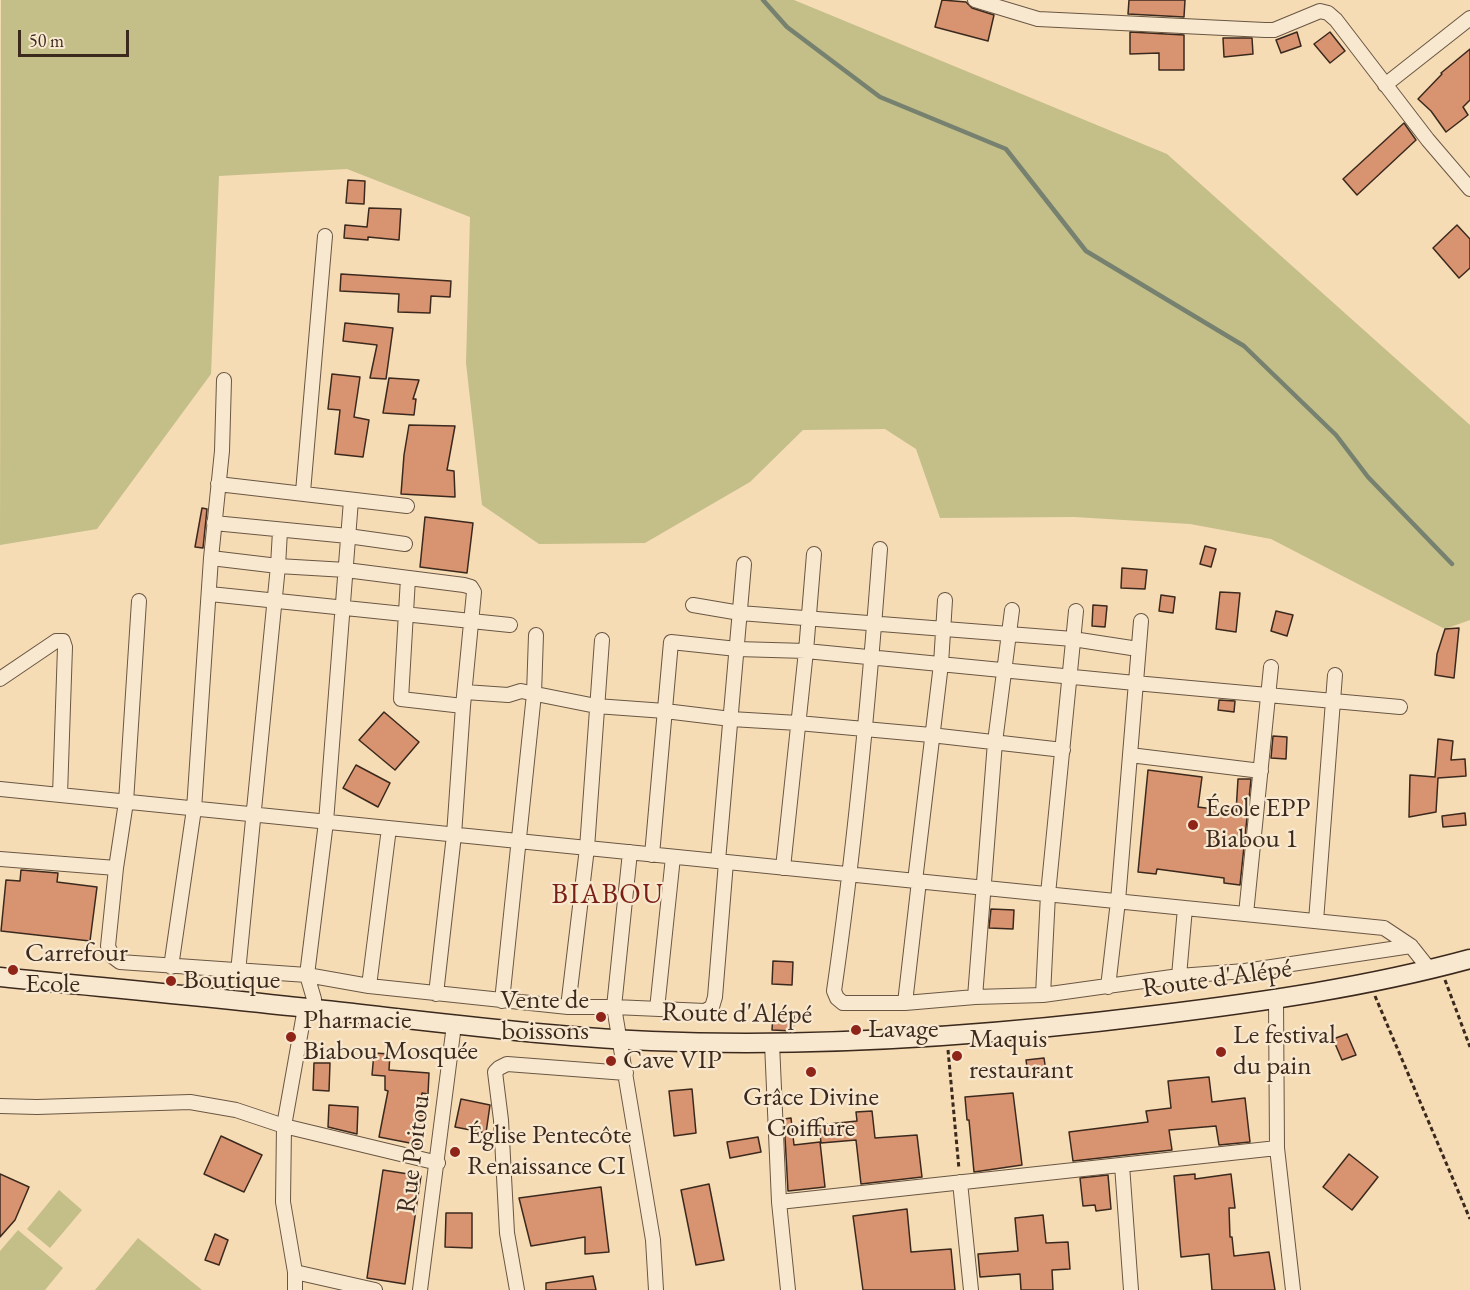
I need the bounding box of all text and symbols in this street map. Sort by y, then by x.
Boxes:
scale bar [21,18,132,56]
text: 50 m [29,29,64,52]
place label: École EPP Biabou 1 [1205,793,1310,856]
marker: École EPP Biabou 1 [1186,818,1200,832]
district label: BIABOU [552,878,664,912]
place label: Carrefour Ecole [25,938,128,1001]
street label: Route d'Alépé [1140,952,1294,1006]
marker: Carrefour Ecole [6,963,20,977]
place label: Boutique [183,965,280,997]
marker: Boutique [164,974,178,988]
place label: Vente de boissons [500,985,589,1048]
street label: Route d'Alépé [661,996,813,1032]
place label: Pharmacie Biabou Mosquée [303,1005,478,1068]
marker: Vente de boissons [594,1010,608,1024]
place label: Lavage [868,1014,938,1046]
place label: Le festival du pain [1233,1020,1336,1083]
marker: Lavage [849,1023,863,1037]
place label: Maquis restaurant [969,1024,1073,1087]
marker: Pharmacie Biabou Mosquée [284,1030,298,1044]
place label: Cave VIP [623,1045,722,1077]
marker: Le festival du pain [1214,1045,1228,1059]
marker: Maquis restaurant [950,1049,964,1063]
marker: Cave VIP [604,1054,618,1068]
marker: Grâce Divine Coiffure [804,1065,818,1079]
place label: Grâce Divine Coiffure [743,1082,879,1145]
street label: Rue Poitou [391,1093,437,1215]
place label: Église Pentecôte Renaissance CI [467,1120,632,1183]
marker: Église Pentecôte Renaissance CI [448,1145,462,1159]

